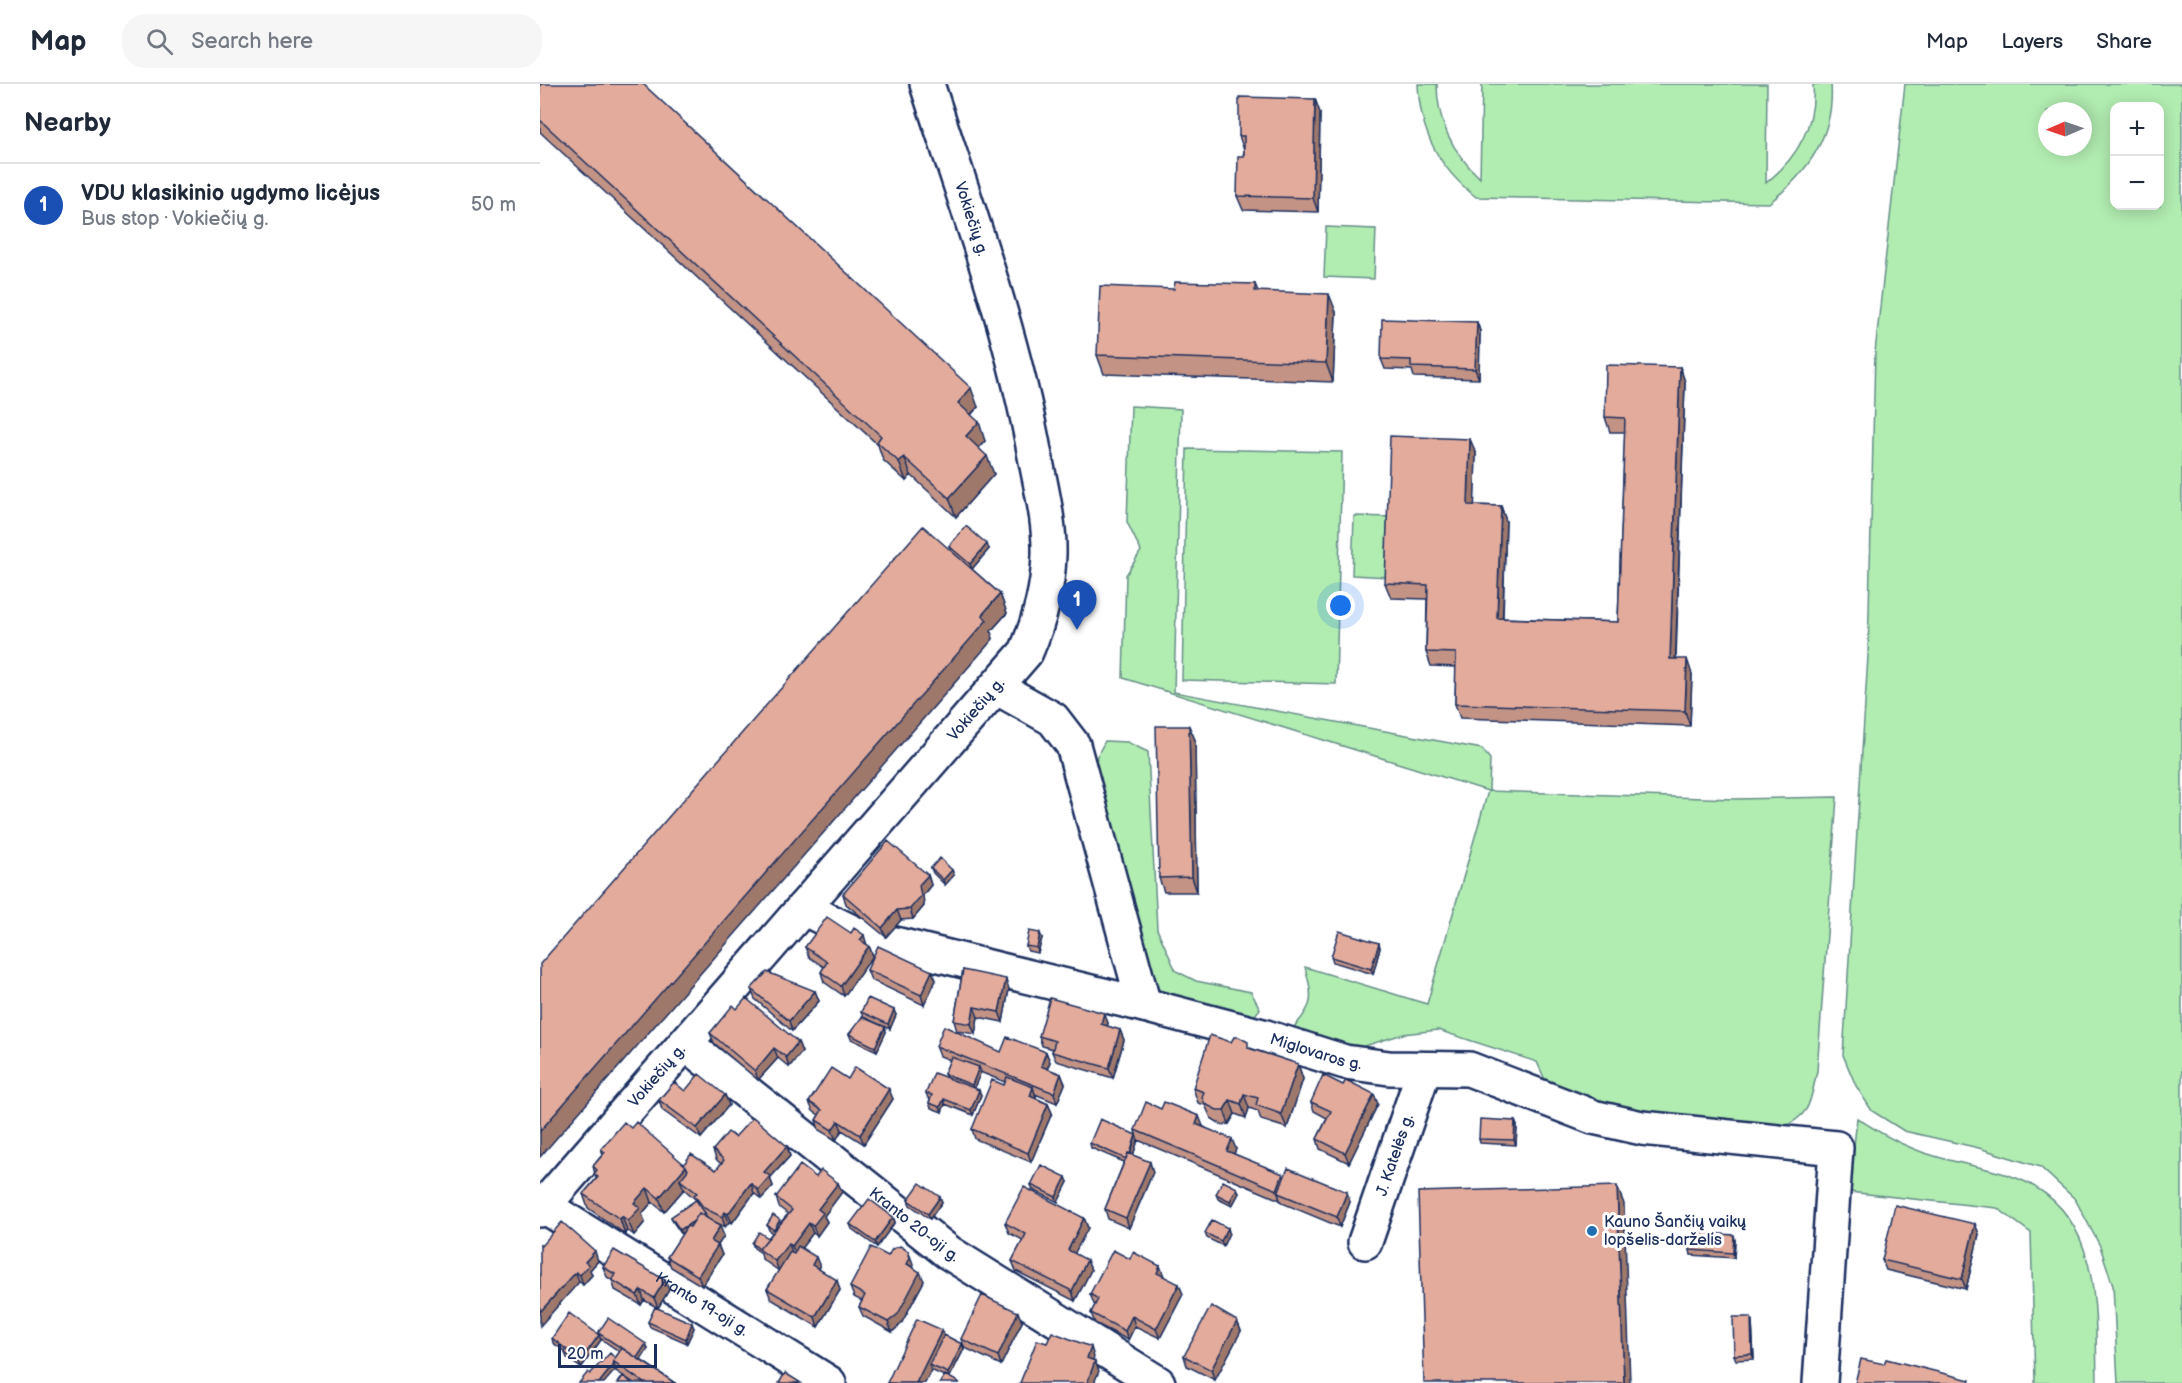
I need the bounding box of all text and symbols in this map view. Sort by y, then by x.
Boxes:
search box [122,14,542,68]
text: Map [30,25,86,58]
icon: search [143,25,176,58]
text: Search here [191,28,313,55]
text: Map [1926,29,1968,54]
text: Layers [2001,29,2063,54]
text: Share [2096,29,2152,54]
north arrow [2038,102,2092,156]
map controls [2110,102,2164,210]
button: + [2110,102,2164,156]
text: Nearby [24,108,111,139]
button: − [2110,156,2164,210]
street label: Vokiečių g. [950,179,992,259]
text: VDU klasikinio ugdymo licėjus [81,180,380,207]
text: 1 [39,193,48,217]
text: 50 m [471,193,516,217]
text: Bus stop · Vokiečių g. [81,207,268,231]
pin: 1 [1058,580,1096,630]
your location [1326,591,1355,620]
street label: Vokiečių g. [944,674,1009,745]
street label: Miglovaros g. [1268,1029,1363,1074]
street label: Vokiečių g. [624,1040,689,1111]
street label: J. Katelės g. [1372,1112,1418,1198]
street label: Kranto 20-oji g. [865,1183,963,1266]
place label: Kauno Šančių vaikų lopšelis-darželis [1604,1211,1746,1250]
marker: Kauno Šančių vaikų lopšelis-darželis [1585,1224,1599,1238]
street label: Kranto 19-oji g. [652,1268,752,1340]
scale bar [558,1341,657,1368]
text: 20 m [567,1345,603,1364]

